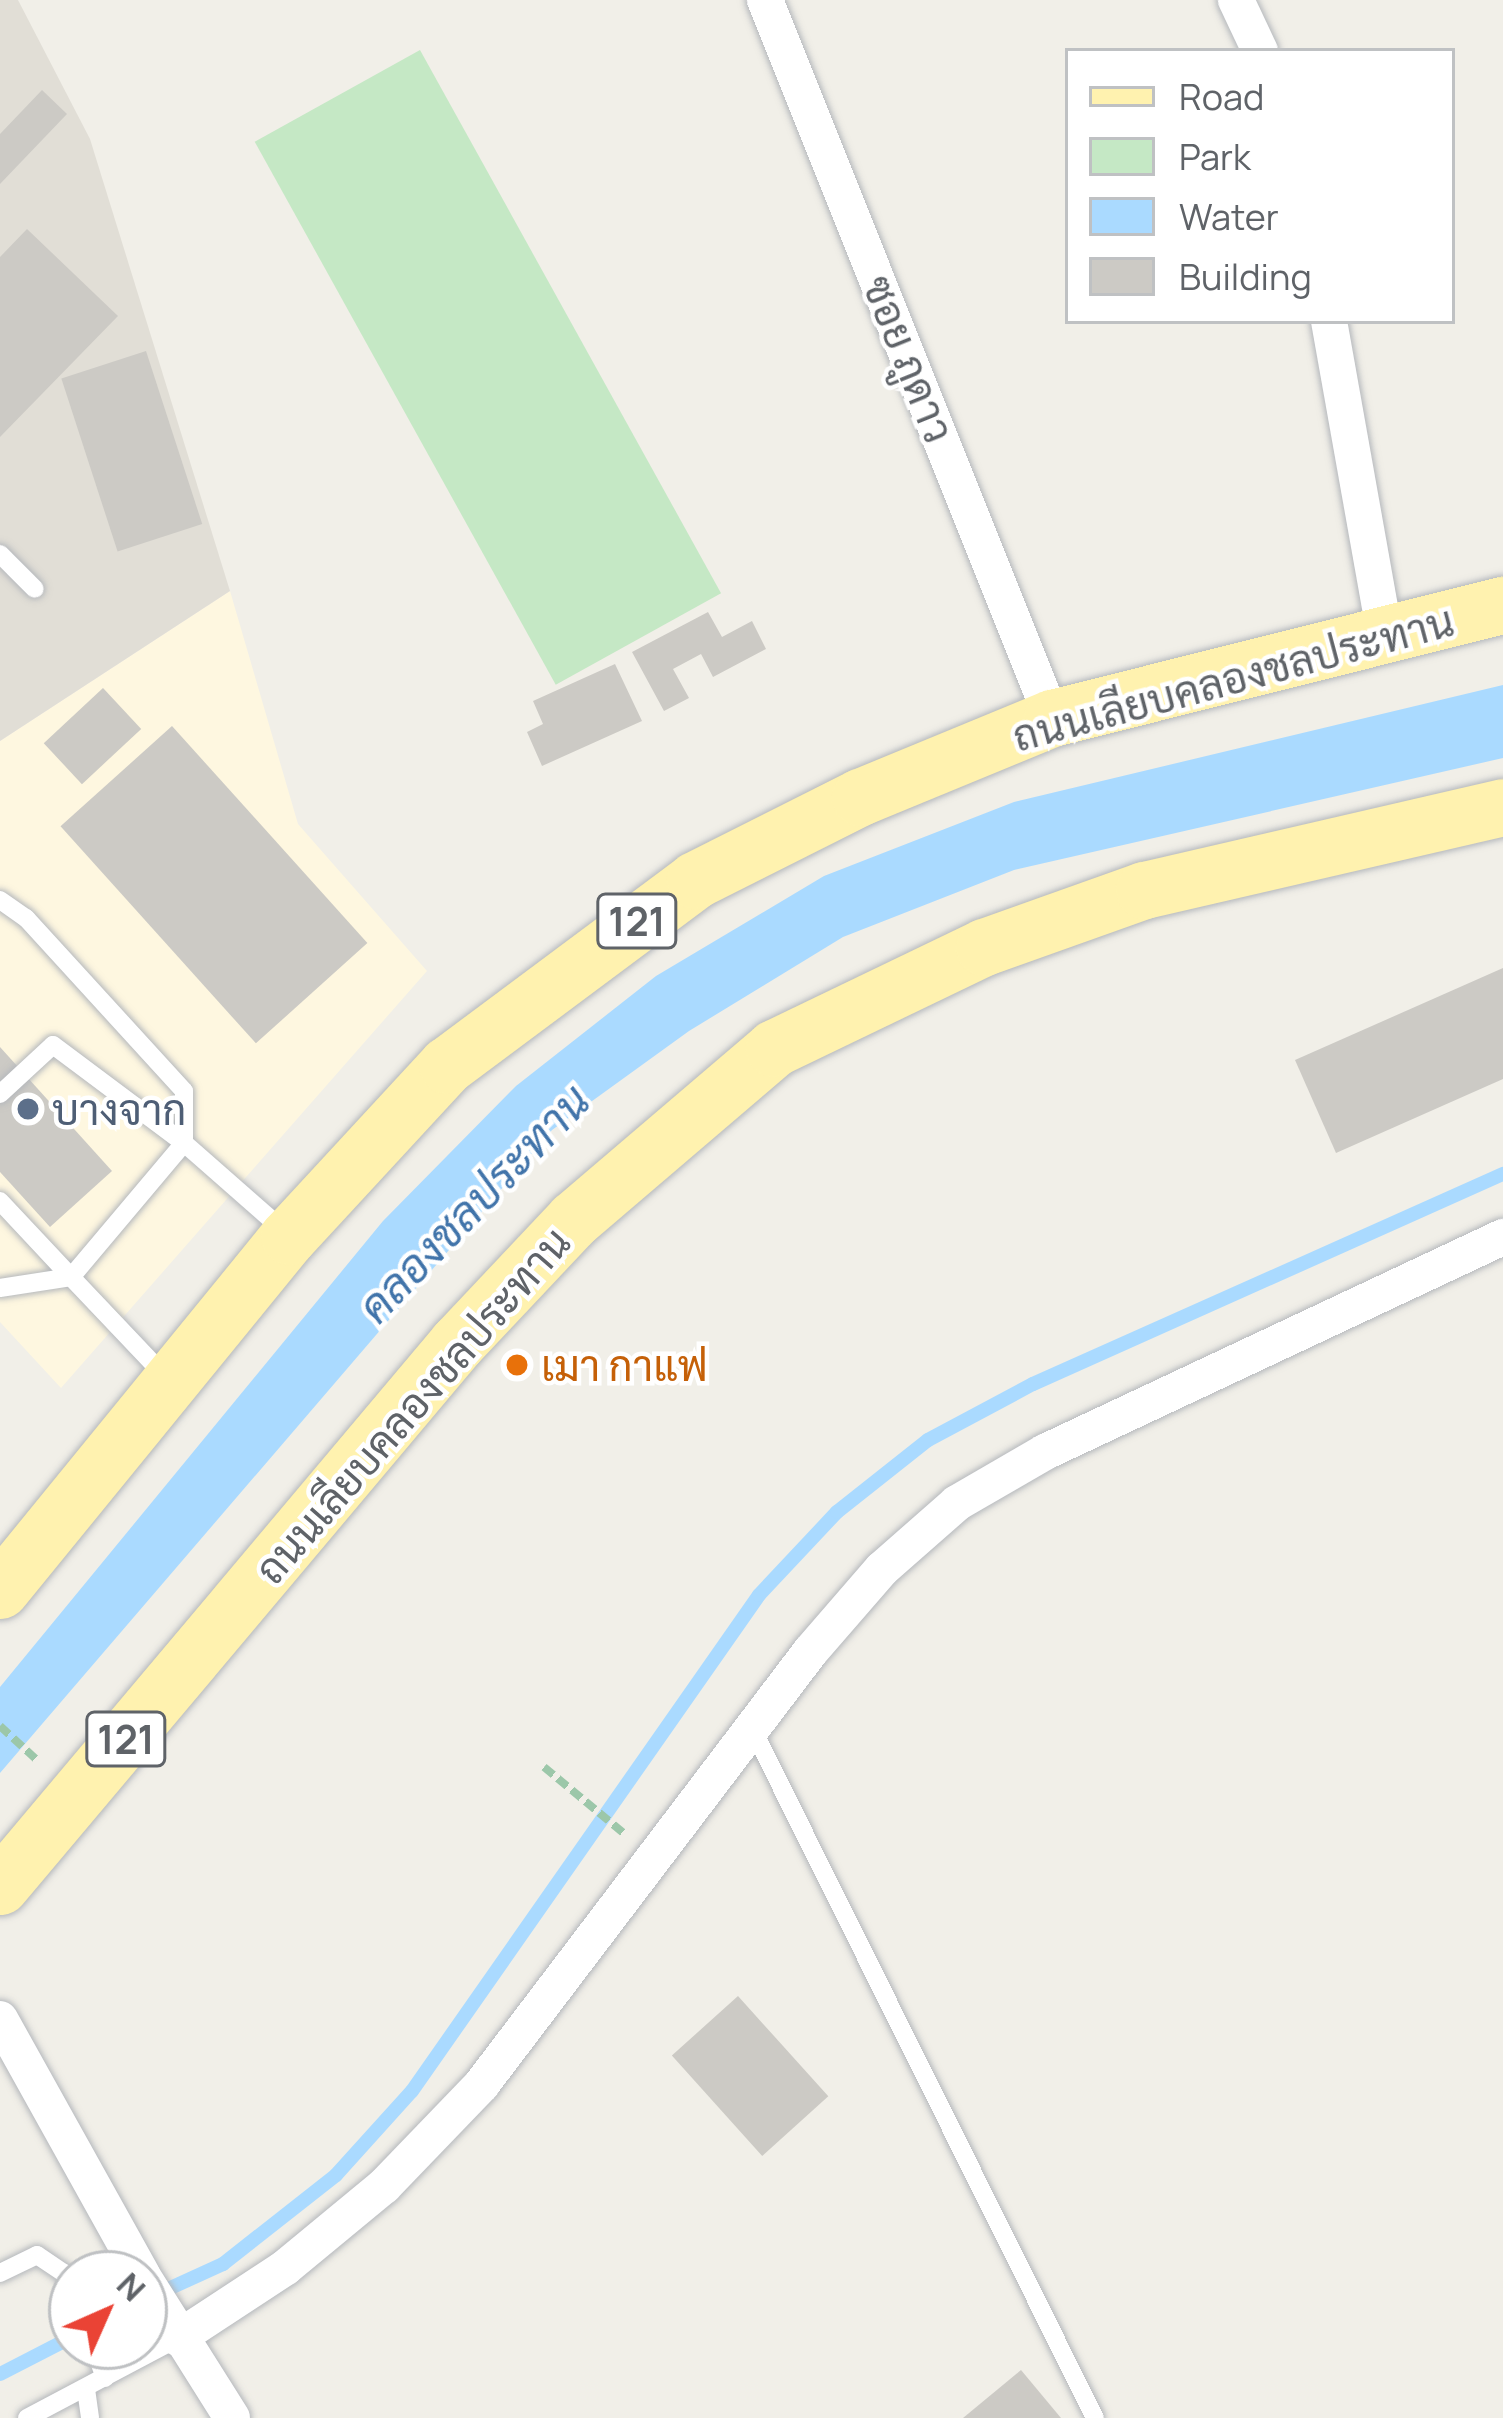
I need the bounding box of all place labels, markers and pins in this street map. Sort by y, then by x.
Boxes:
place label: บางจาก [52,1084,186,1134]
marker: บางจาก [15,1096,41,1122]
place label: เมา กาแฟ [541,1340,708,1390]
marker: เมา กาแฟ [504,1352,530,1378]

